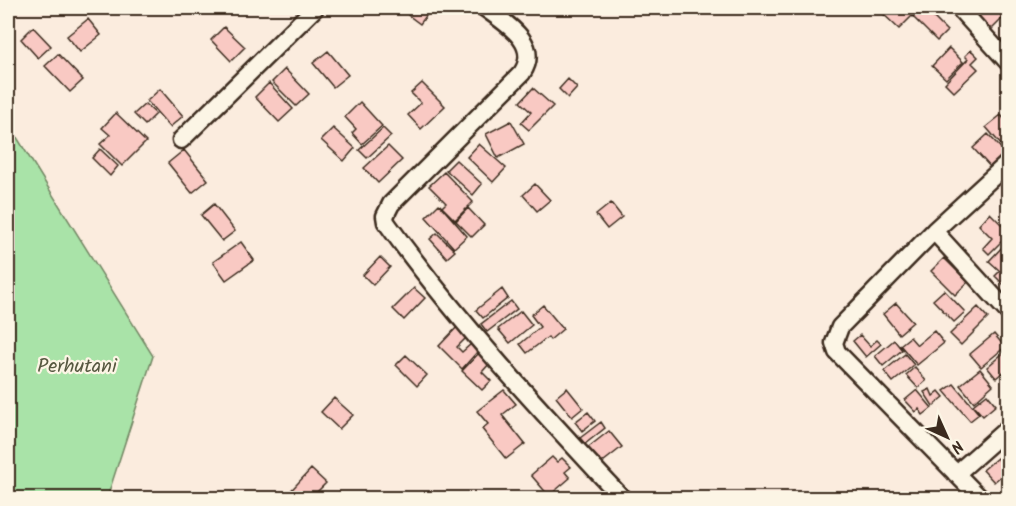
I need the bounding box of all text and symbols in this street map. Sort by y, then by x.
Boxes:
park label: Perhutani [37,351,118,383]
north arrow [917,407,977,467]
text: N [944,434,969,459]

